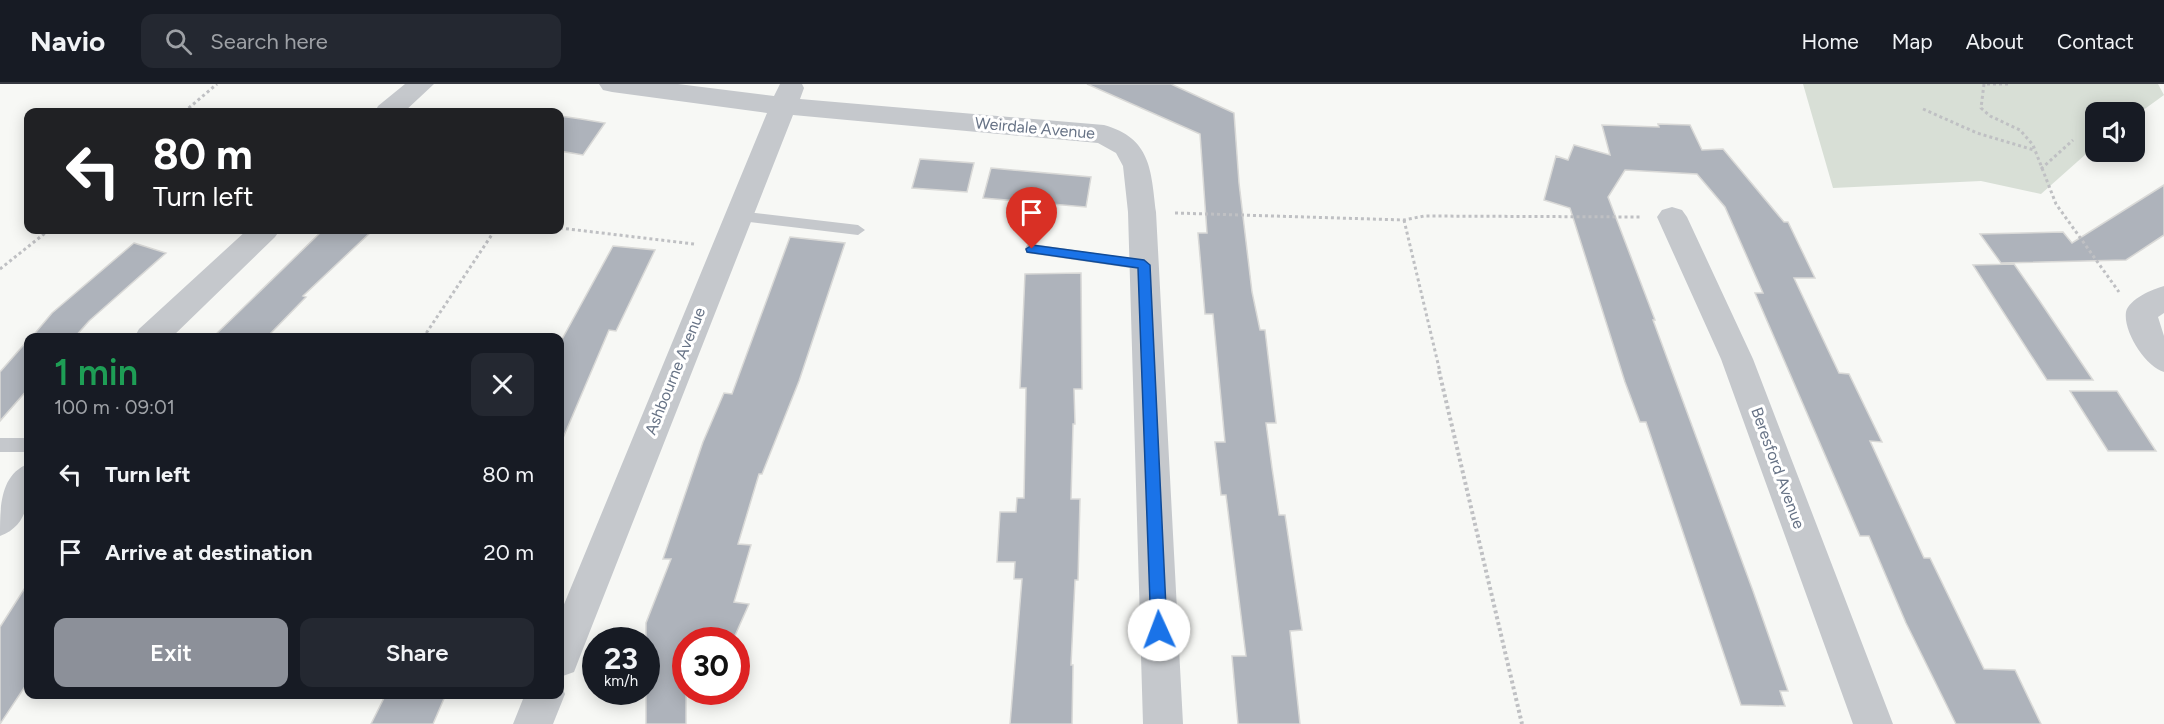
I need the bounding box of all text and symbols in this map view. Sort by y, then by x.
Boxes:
search box [141,14,561,68]
text: Navio [30,24,105,58]
icon: search [162,25,195,58]
text: Search here [210,28,328,55]
text: Home [1802,29,1859,54]
text: Map [1892,29,1933,54]
text: About [1966,29,2024,54]
text: Contact [2057,29,2134,54]
map controls [2085,102,2145,162]
button: sound [2085,102,2145,162]
street label: Weirdale Avenue [974,113,1096,143]
text: 80 m [153,129,253,180]
icon: left [54,132,132,210]
text: Turn left [153,180,253,213]
pin [1006,187,1057,249]
icon: arrive [1015,196,1048,229]
street label: Ashbourne Avenue [641,304,709,438]
text: 1 min [54,351,138,394]
button: close [471,353,534,416]
text: 100 m · 09:01 [54,395,175,419]
street label: Beresford Avenue [1747,405,1809,532]
icon: left [54,458,87,491]
text: Turn left [105,461,191,488]
text: 80 m [482,461,534,488]
icon: arrive [54,536,87,569]
text: Arrive at destination [105,539,313,566]
text: 20 m [483,539,534,566]
position arrow [1127,598,1191,662]
button: Exit [54,618,288,687]
button: Share [300,618,534,687]
speed limit sign: 30 [672,627,750,705]
text: 23 [604,640,638,677]
text: km/h [604,672,638,690]

